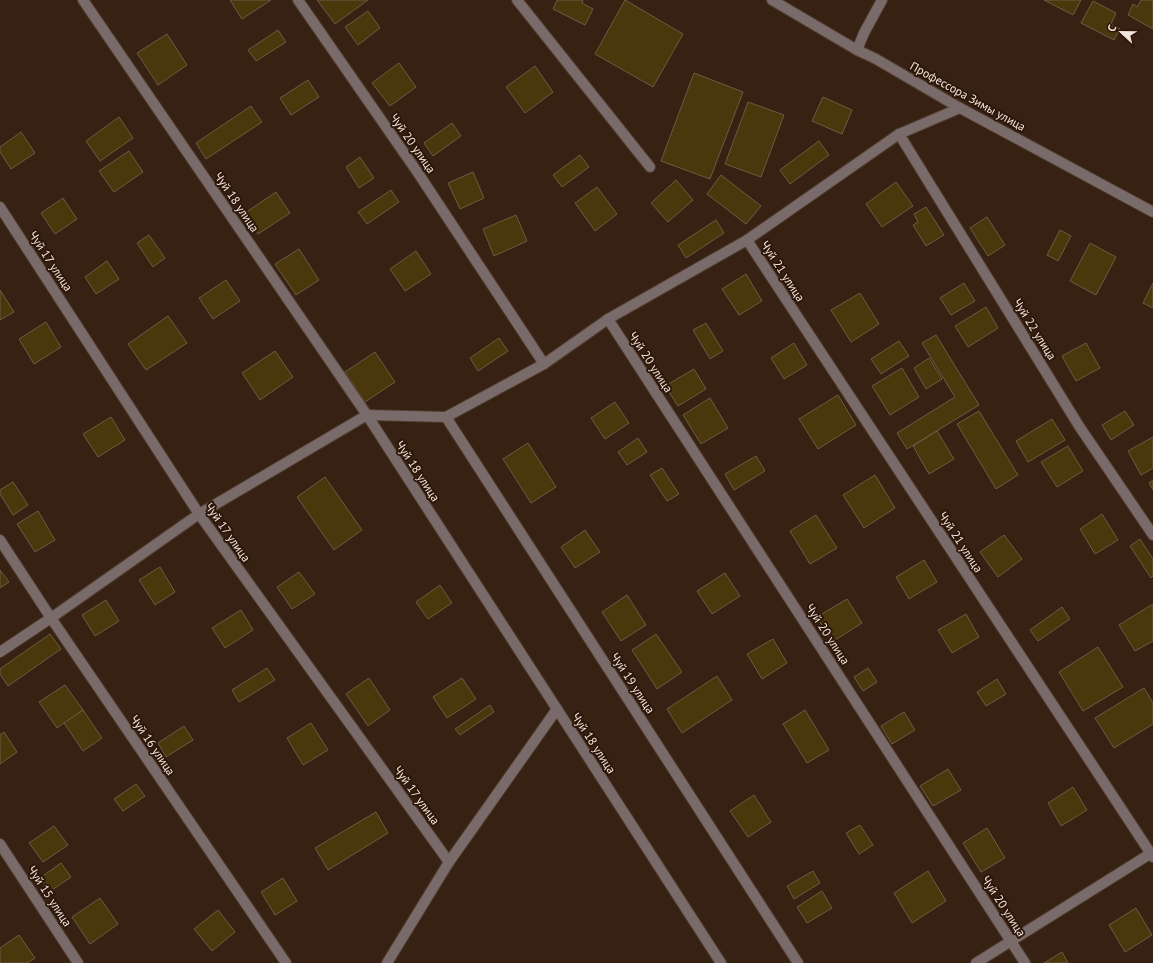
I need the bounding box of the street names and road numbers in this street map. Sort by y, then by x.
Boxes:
street label: Профессора Зимы улица [908,58,1028,134]
street label: Чуй 20 улица [387,110,439,176]
street label: Чуй 18 улица [211,169,263,235]
street label: Чуй 17 улица [26,228,76,294]
street label: Чуй 21 улица [758,238,808,304]
street label: Чуй 22 улица [1010,296,1060,362]
street label: Чуй 20 улица [626,329,676,395]
street label: Чуй 18 улица [393,438,443,504]
street label: Чуй 17 улица [202,500,254,565]
street label: Чуй 21 улица [936,509,986,575]
street label: Чуй 20 улица [803,601,853,667]
street label: Чуй 19 улица [608,650,658,716]
street label: Чуй 18 улица [569,710,619,776]
street label: Чуй 16 улица [127,712,179,778]
street label: Чуй 17 улица [391,763,443,827]
street label: Чуй 15 улица [25,863,75,929]
street label: Чуй 20 улица [979,873,1029,939]

